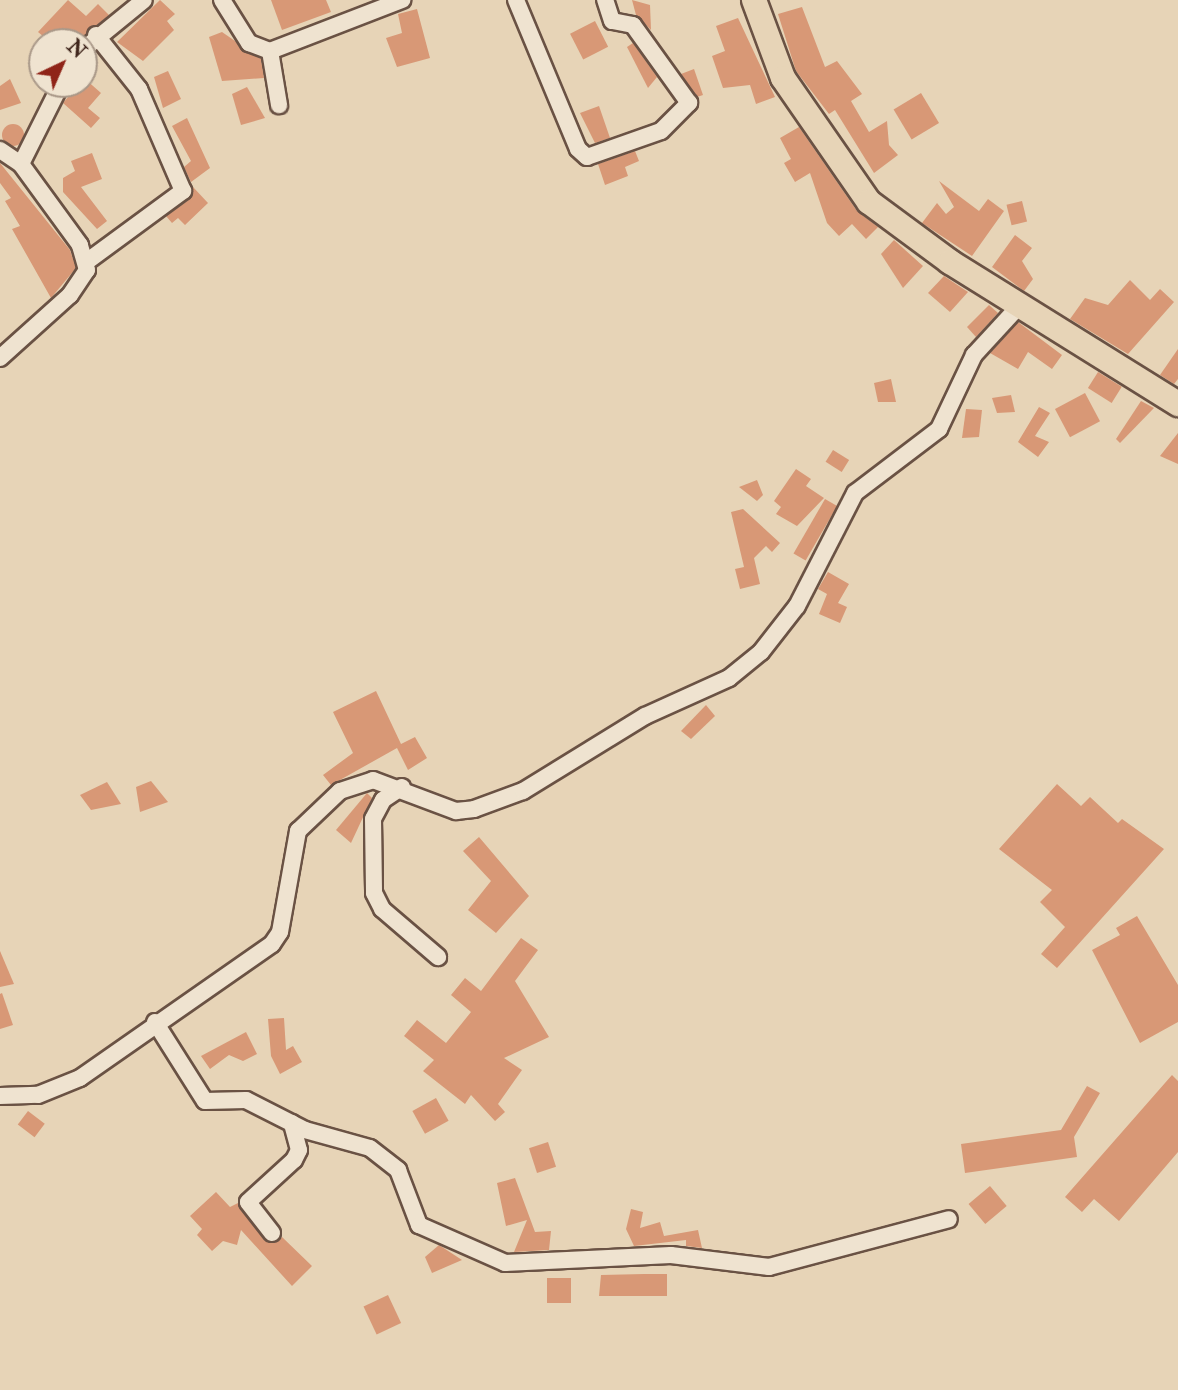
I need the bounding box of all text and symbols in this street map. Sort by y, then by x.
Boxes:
north arrow [28,28,98,98]
text: N [62,35,91,64]

